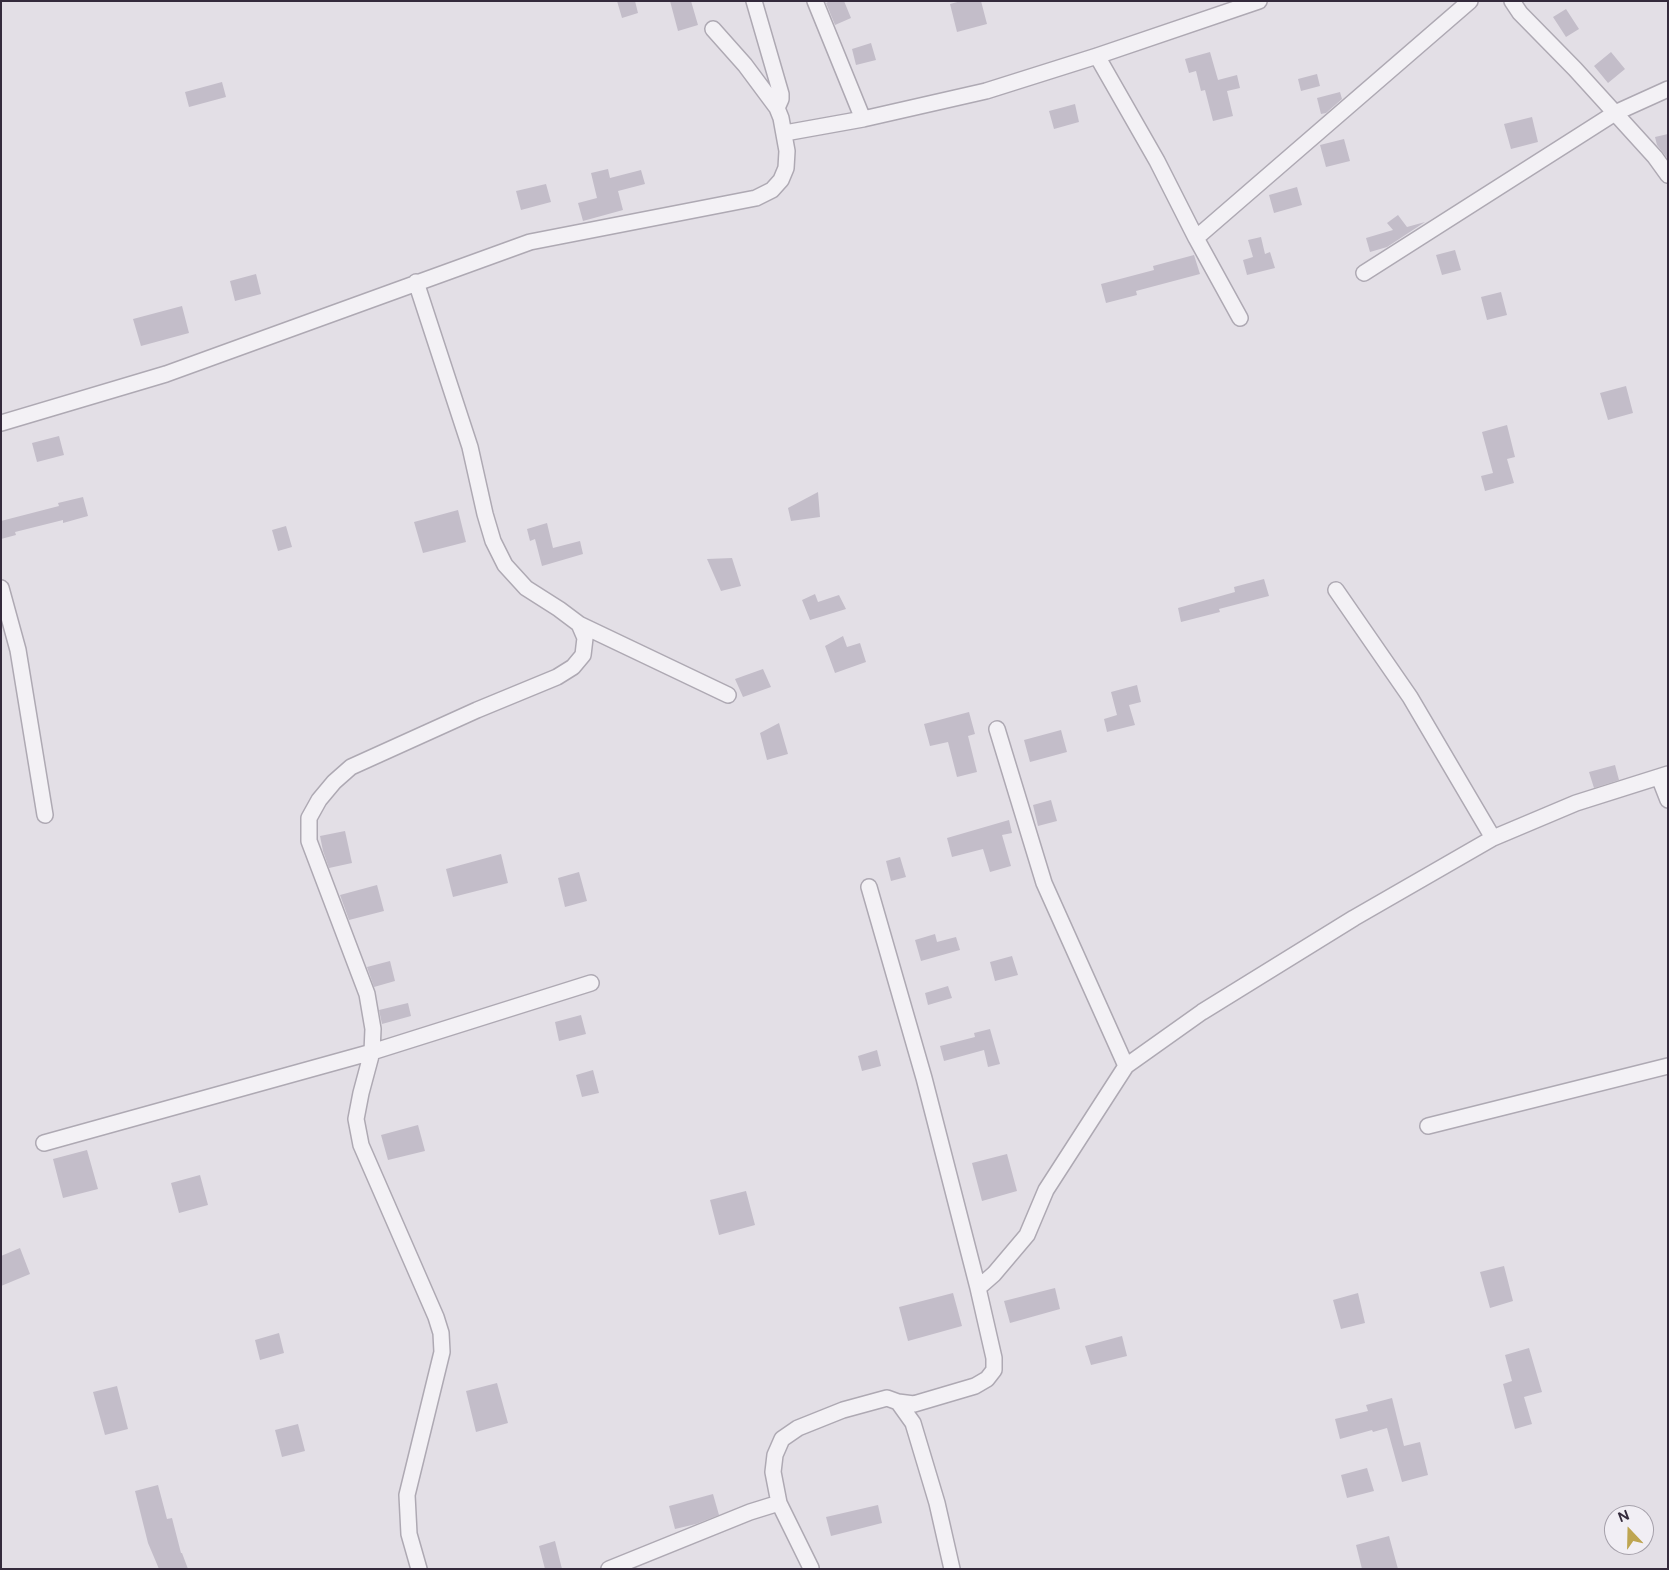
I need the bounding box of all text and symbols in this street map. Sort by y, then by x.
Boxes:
north arrow [1604,1505,1654,1555]
text: N [1616,1507,1632,1526]

